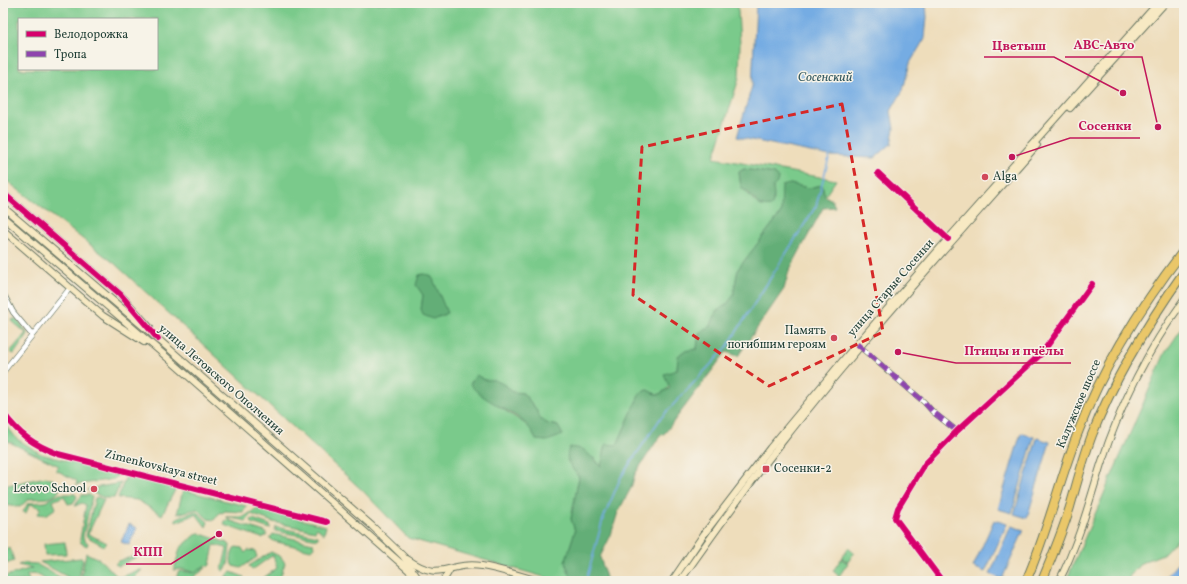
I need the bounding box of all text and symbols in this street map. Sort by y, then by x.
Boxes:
legend [18,18,158,70]
text: Велодорожка [54,27,128,43]
callout: Цветыш [984,32,1054,57]
callout: АВС-Авто [1065,32,1142,57]
text: АВС-Авто [1073,37,1135,55]
text: Цветыш [992,38,1047,56]
text: Тропа [54,47,87,63]
water label: Сосенский [798,69,853,87]
callout: Сосенки [1070,113,1140,138]
text: Сосенки [1078,118,1132,136]
place label: Alga [993,169,1017,185]
marker: Alga [980,172,990,182]
street label: улица Старые Сосенки [844,236,938,340]
street label: улица Летовского Ополчения [155,321,287,439]
place label: Память погибшим героям [727,323,826,353]
marker: Память погибшим героям [829,333,839,343]
callout: Птицы и пчёлы [956,338,1071,363]
text: Птицы и пчёлы [964,343,1064,361]
street label: Калужское шоссе [1053,357,1105,451]
street label: Zimenkovskaya street [103,446,219,490]
place label: Сосенки-2 [774,461,832,477]
marker: Сосенки-2 [761,464,771,474]
place label: Letovo School [13,481,86,497]
marker: Letovo School [89,484,99,494]
callout: КПП [126,539,171,564]
text: КПП [133,544,163,562]

